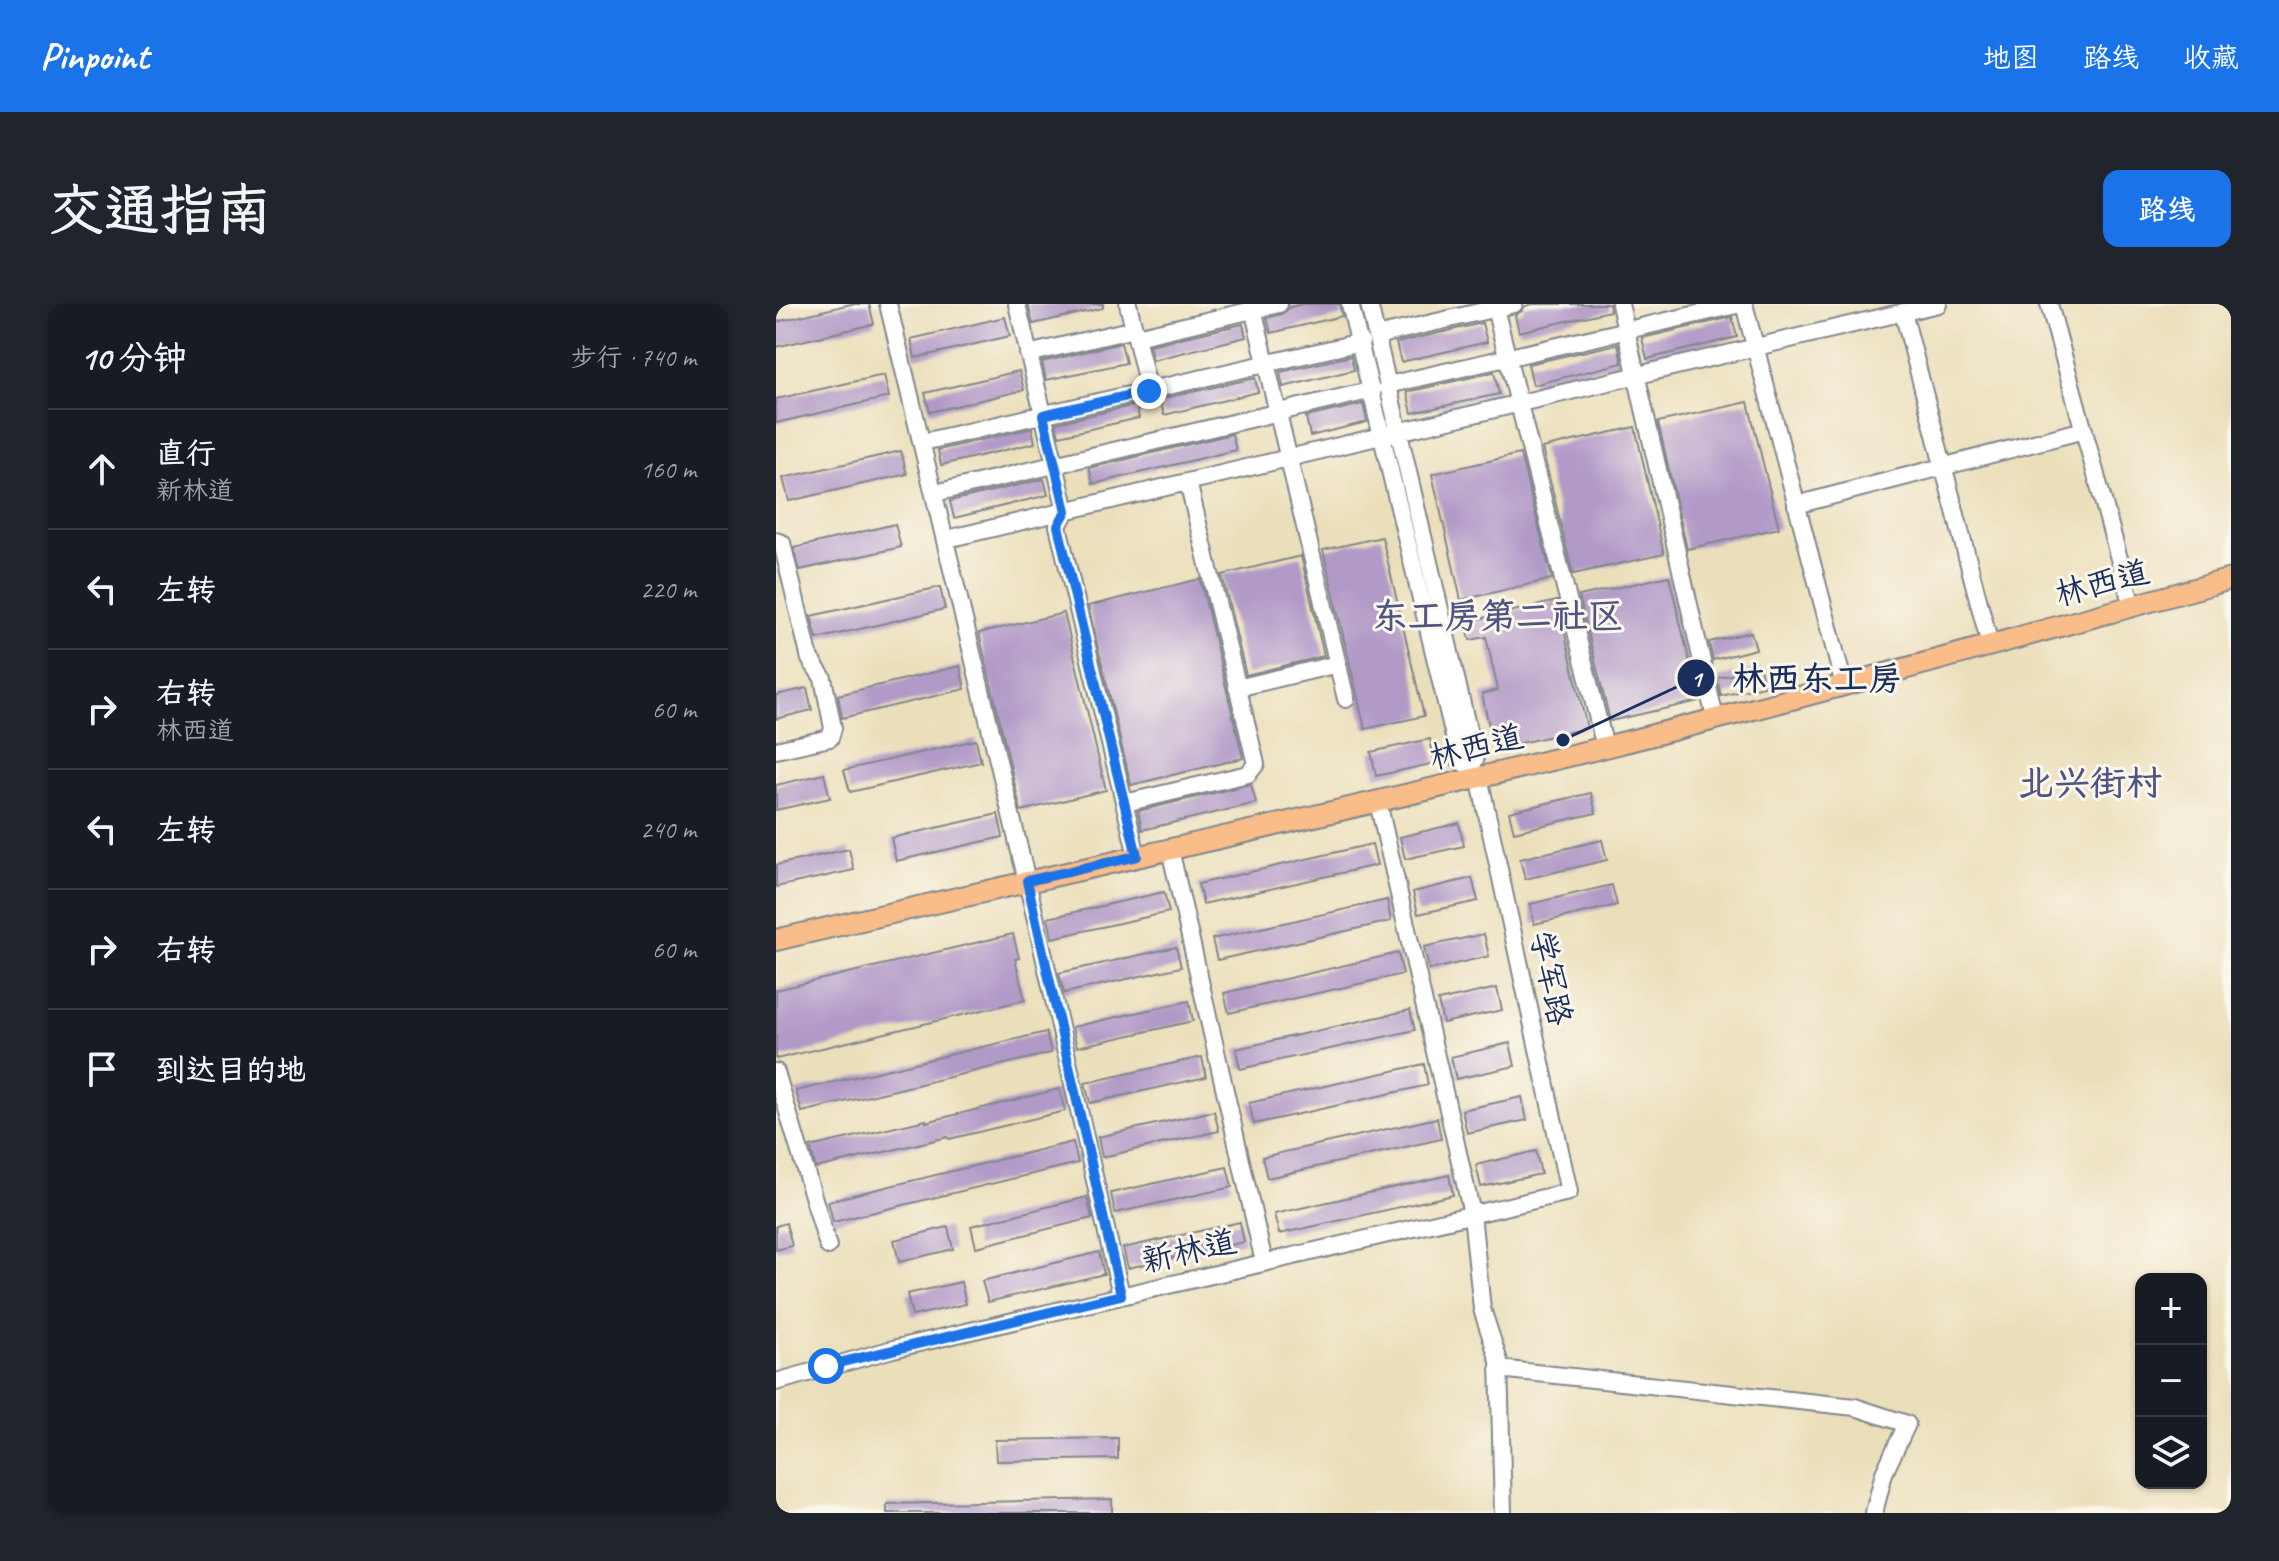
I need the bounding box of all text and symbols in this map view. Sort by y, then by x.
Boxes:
text: Pinpoint [40,33,149,80]
text: 地图 [1983,40,2039,75]
text: 路线 [2083,40,2139,75]
text: 收藏 [2183,40,2239,75]
button: 路线 [2103,170,2231,247]
text: 交通指南 [48,175,272,246]
text: 10 分钟 [80,336,187,379]
text: 步行 · 740 m [571,341,696,374]
route end [1131,373,1167,409]
text: 直行 [156,434,216,472]
icon: ahead [80,447,124,491]
text: 160 m [640,453,696,486]
text: 新林道 [156,474,234,507]
street label: 林西道 [2050,551,2154,615]
icon: left [80,567,124,611]
text: 左转 [156,571,216,609]
text: 220 m [640,573,696,606]
district label: 东工房第二社区 [1372,593,1624,639]
callout: 林西东工房 [1676,649,1918,707]
text: 林西东工房 [1732,657,1902,700]
text: 1 [1691,664,1705,694]
text: 右转 [156,674,216,712]
icon: right [80,687,124,731]
text: 60 m [652,693,696,726]
text: 林西道 [156,714,234,747]
street label: 林西道 [1424,715,1528,779]
district label: 北兴街村 [2018,760,2162,806]
icon: left [80,807,124,851]
text: 左转 [156,811,216,849]
text: 240 m [640,813,696,846]
icon: right [80,927,124,971]
street label: 学军路 [1521,927,1581,1029]
text: 右转 [156,931,216,969]
text: 60 m [652,933,696,966]
icon: arrive [80,1047,124,1091]
text: 到达目的地 [156,1051,306,1089]
street label: 新林道 [1138,1220,1240,1282]
map controls [2135,1273,2207,1489]
button: + [2135,1273,2207,1345]
button: − [2135,1345,2207,1417]
route start [808,1348,844,1384]
button: layers [2135,1417,2207,1489]

